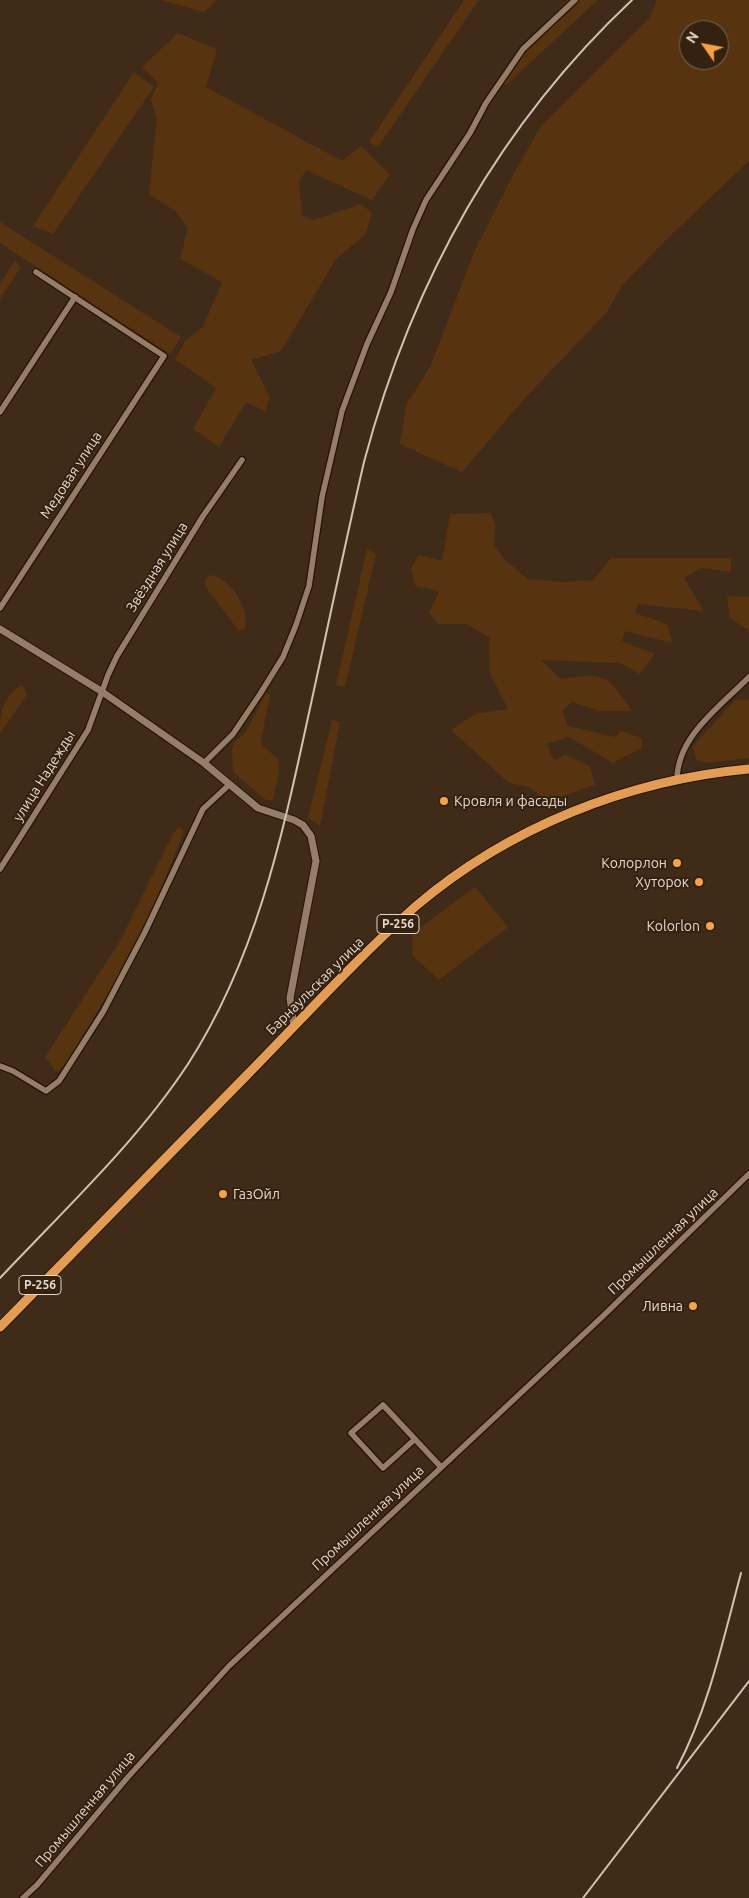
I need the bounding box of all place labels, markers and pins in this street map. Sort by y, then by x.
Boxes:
place label: Кровля и фасады [454,793,567,809]
marker: Кровля и фасады [438,795,450,807]
place label: Колорлон [601,855,667,871]
marker: Колорлон [671,857,683,869]
place label: Хуторок [635,874,689,890]
marker: Хуторок [693,876,705,888]
place label: Kolorlon [646,918,700,934]
marker: Kolorlon [704,920,716,932]
place label: ГазОйл [233,1186,280,1202]
marker: ГазОйл [217,1188,229,1200]
place label: Ливна [642,1298,683,1314]
marker: Ливна [687,1300,699,1312]

